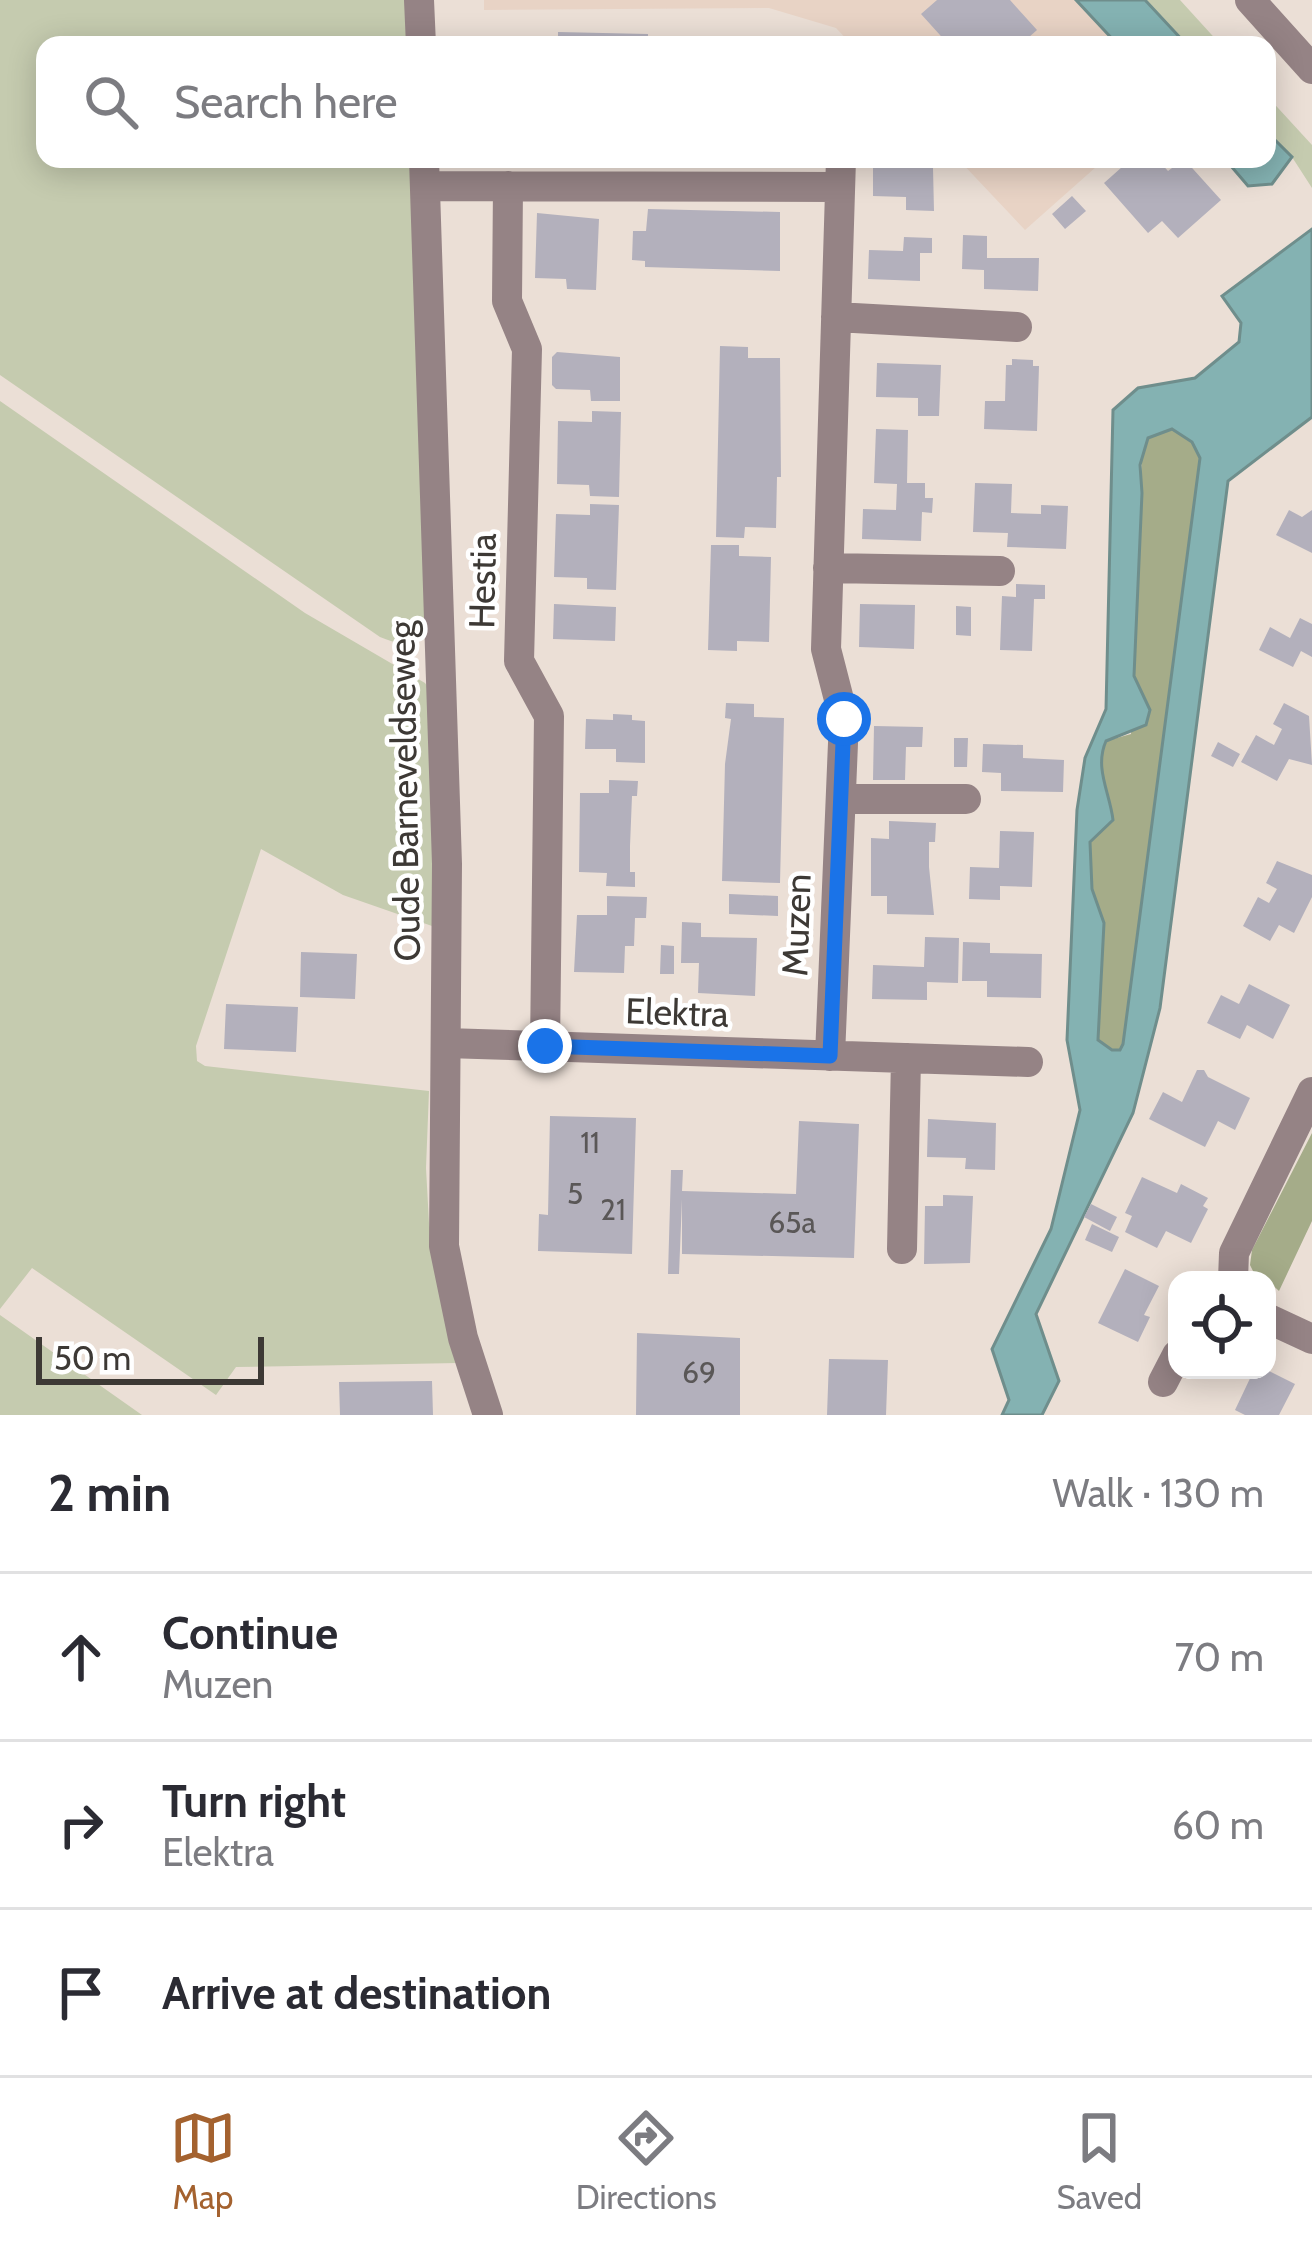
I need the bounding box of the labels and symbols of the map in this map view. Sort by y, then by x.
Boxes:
street label: Hestia [459,533,505,629]
street label: Oude Barneveldseweg [379,619,429,962]
route start [817,692,871,746]
street label: Muzen [772,873,820,977]
street label: Elektra [625,988,729,1036]
route end [518,1019,572,1073]
house number: 11 [580,1124,600,1161]
house number: 5 [567,1175,583,1212]
house number: 21 [600,1191,626,1228]
house number: 65a [768,1204,816,1241]
scale bar [36,1331,264,1384]
house number: 69 [682,1354,716,1391]

